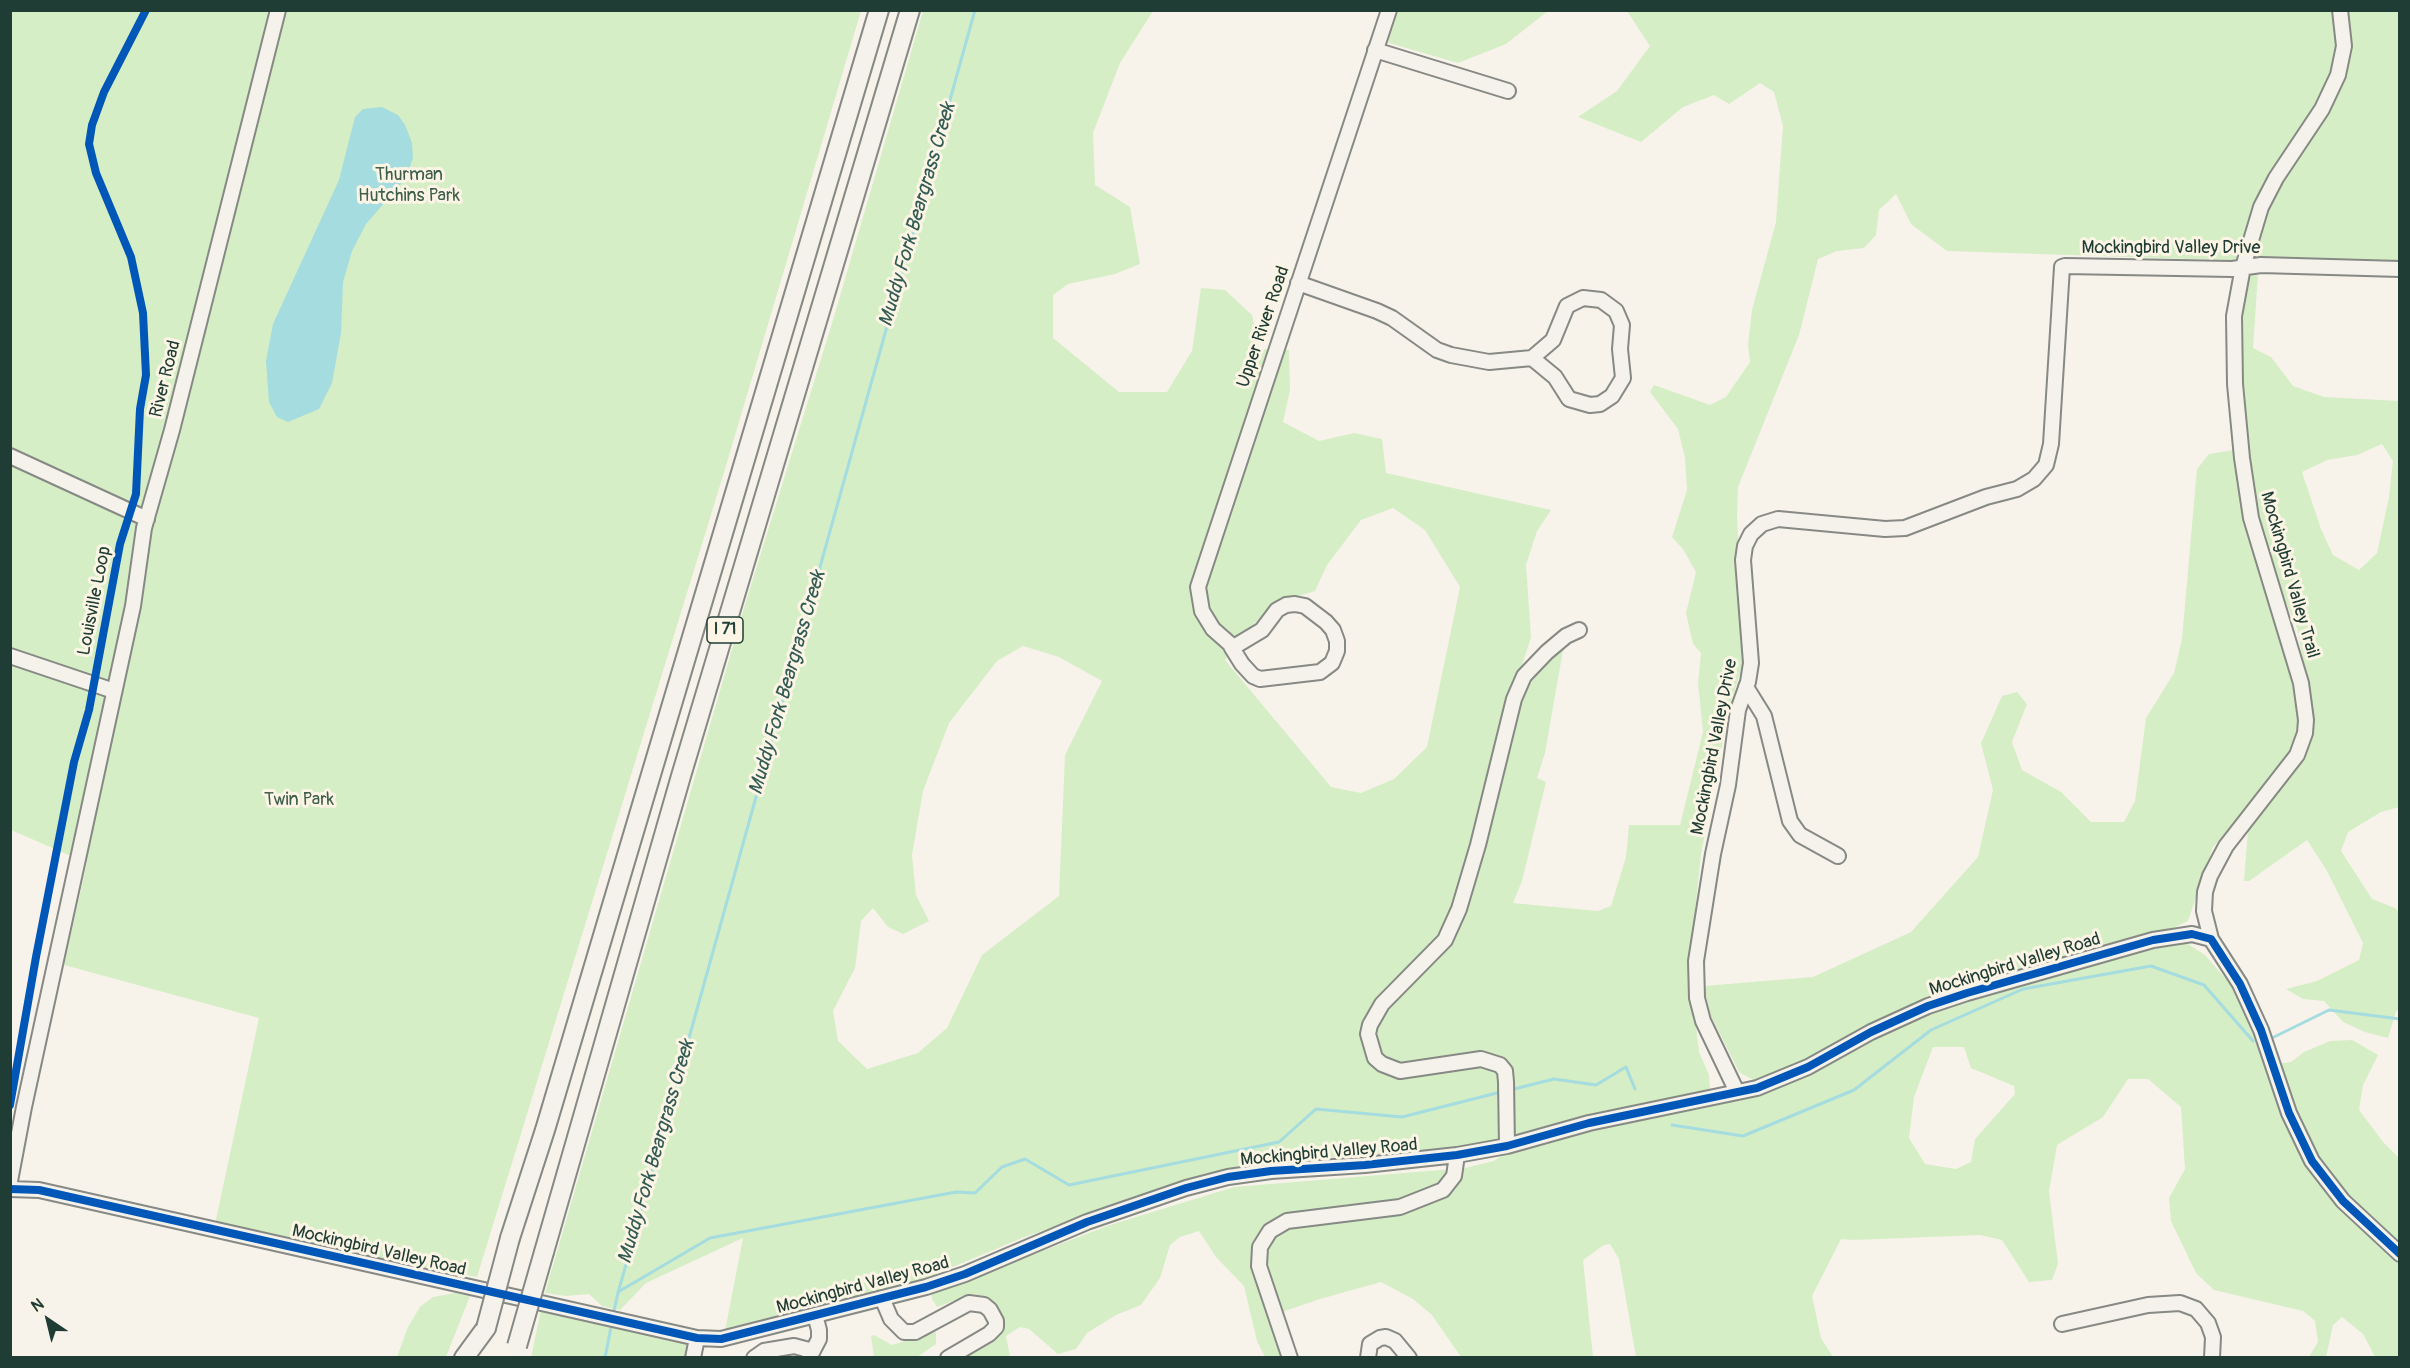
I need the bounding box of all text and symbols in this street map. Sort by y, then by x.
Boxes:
water label: Muddy Fork Beargrass Creek [874,100,962,330]
park label: Thurman Hutchins Park [358,164,460,207]
street label: Mockingbird Valley Drive [2082,237,2260,259]
street label: Upper River Road [1233,264,1295,390]
street label: River Road [146,338,186,420]
street label: Mockingbird Valley Trail [2255,489,2323,661]
street label: Louisville Loop [74,544,116,658]
water label: Muddy Fork Beargrass Creek [744,568,832,798]
road number: I 71 [707,617,743,643]
street label: Mockingbird Valley Drive [1687,657,1743,837]
park label: Twin Park [264,789,334,811]
street label: Mockingbird Valley Road [1927,929,2103,1001]
water label: Muddy Fork Beargrass Creek [613,1037,701,1267]
street label: Mockingbird Valley Road [1239,1134,1419,1172]
street label: Mockingbird Valley Road [290,1220,468,1282]
street label: Mockingbird Valley Road [774,1253,952,1319]
north arrow [18,1290,78,1350]
text: N [27,1294,48,1317]

